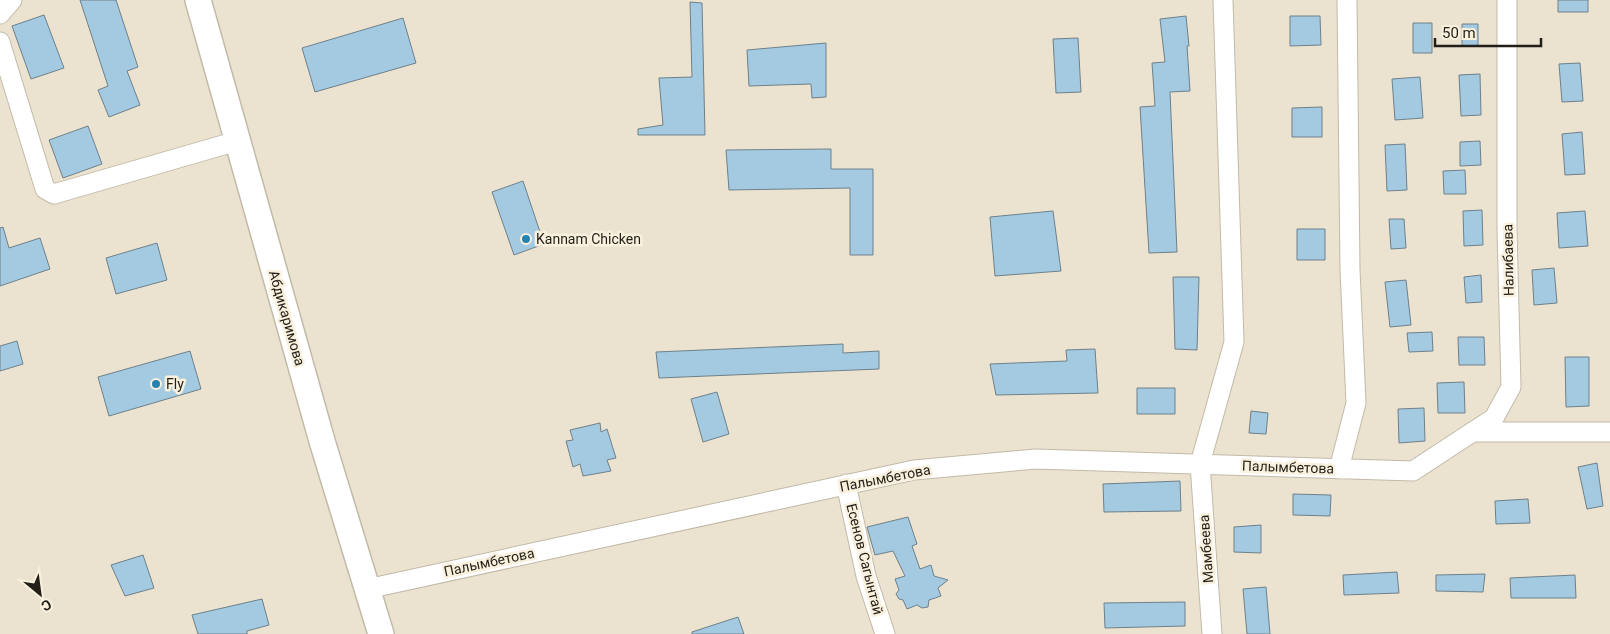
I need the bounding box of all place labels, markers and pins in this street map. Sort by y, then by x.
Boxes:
place label: Kannam Chicken [536,231,641,247]
marker: Kannam Chicken [520,233,532,245]
place label: Fly [166,376,184,392]
marker: Fly [150,378,162,390]

